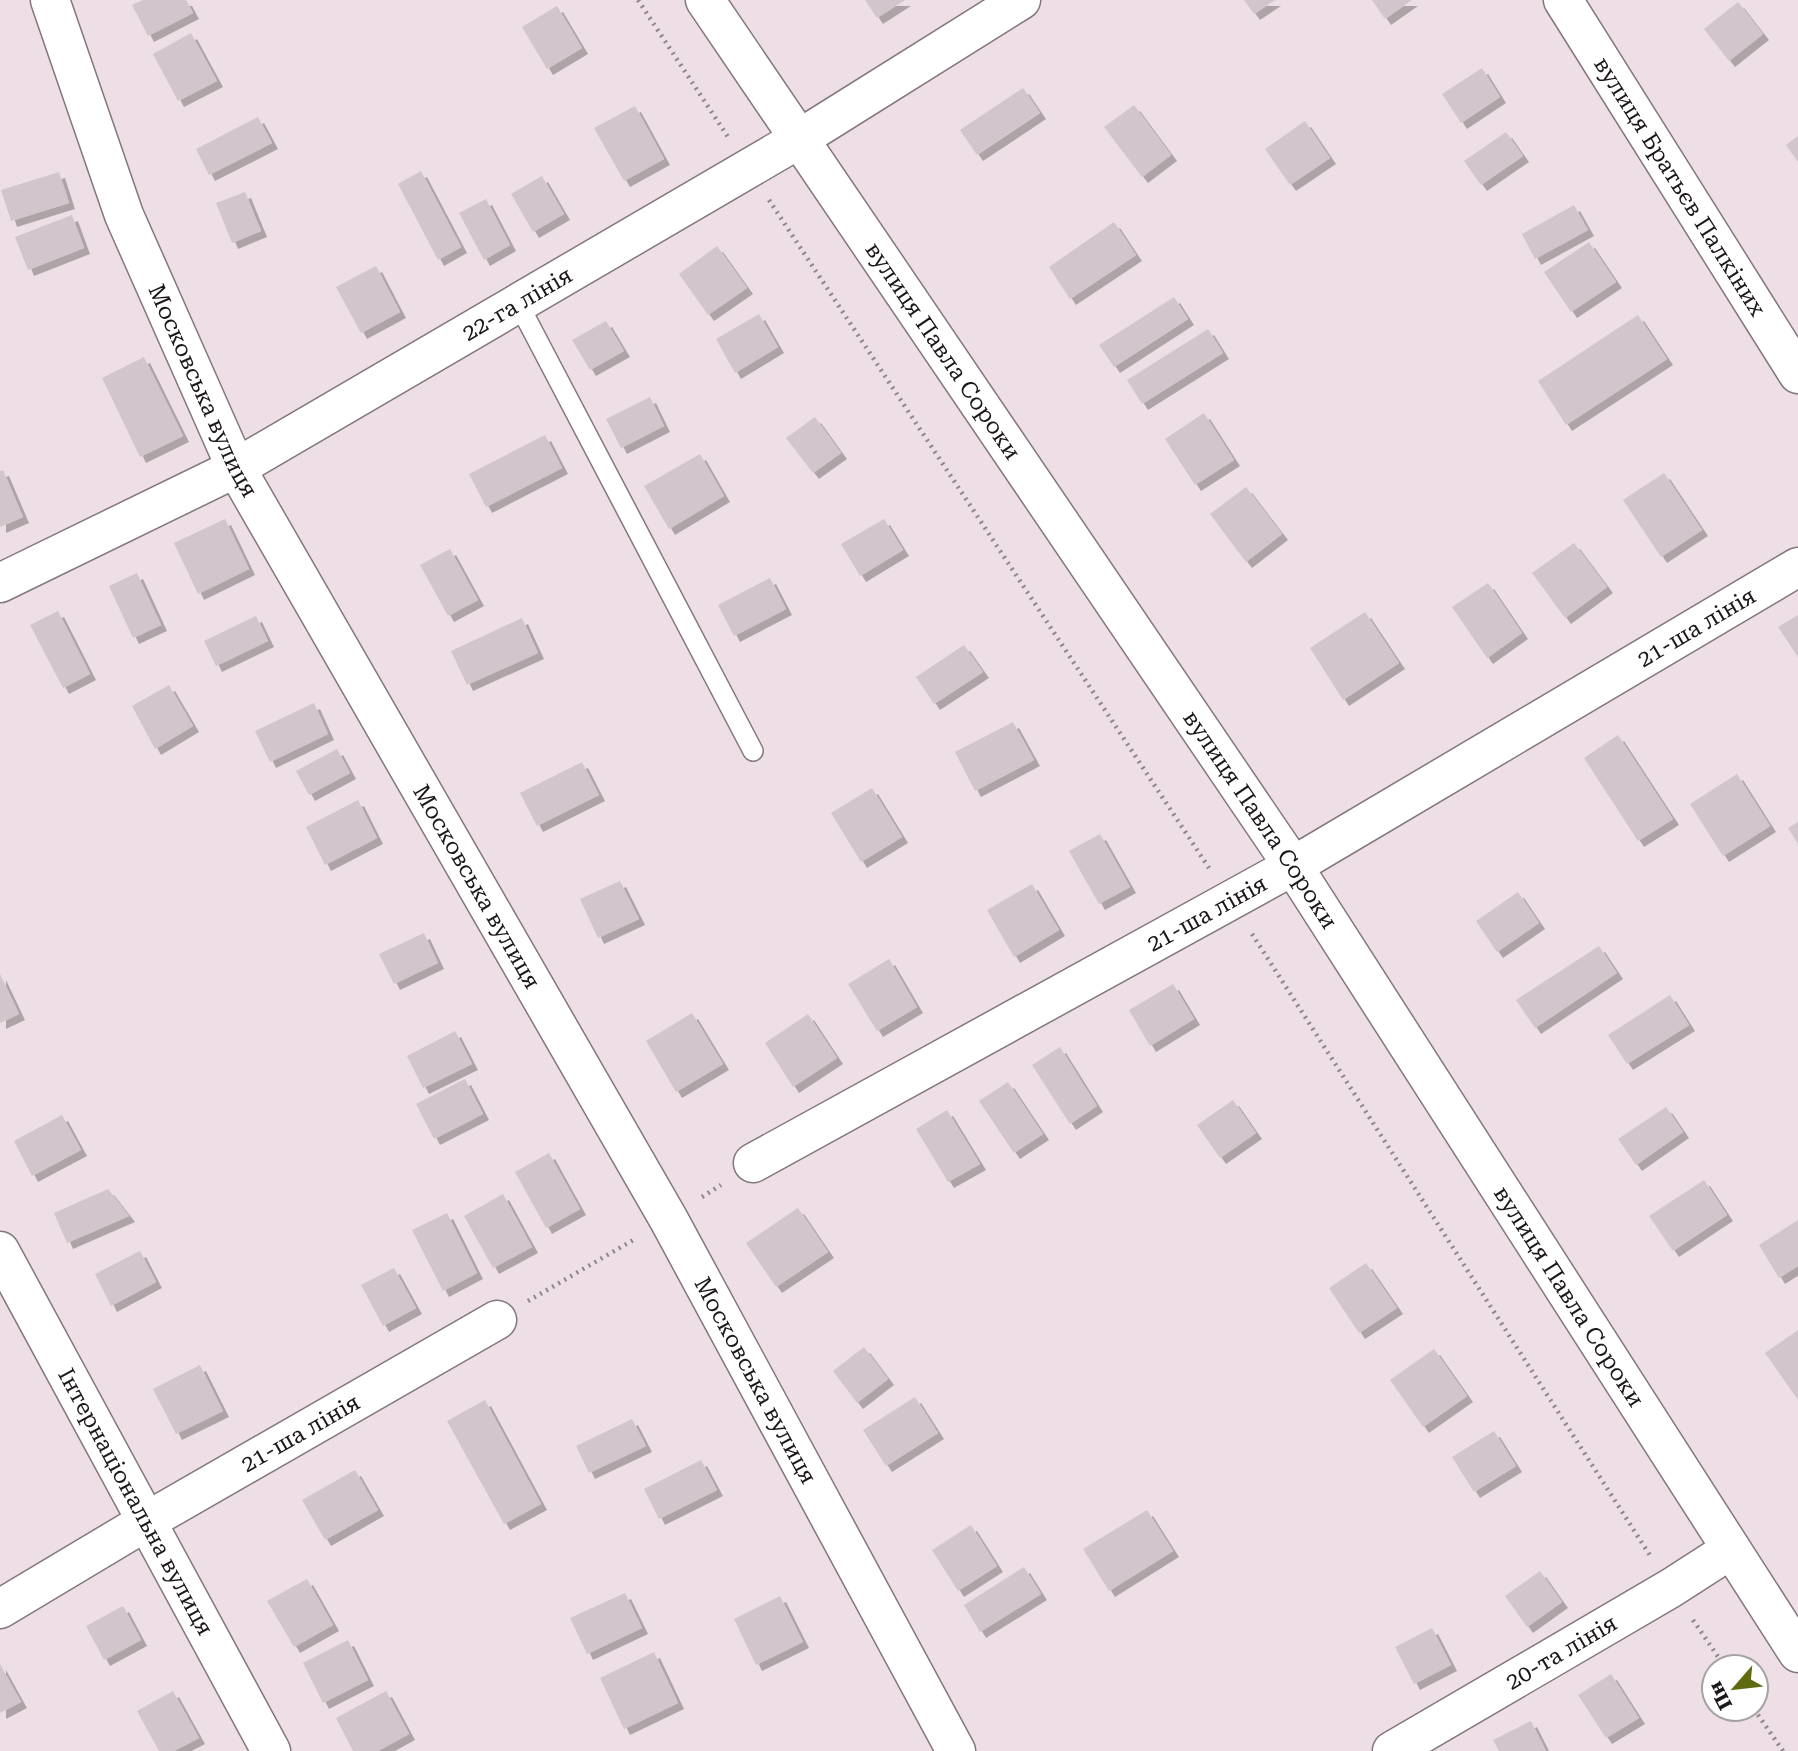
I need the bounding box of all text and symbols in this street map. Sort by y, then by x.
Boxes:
street label: вулиця Братьєв Палкіних [1589,52,1772,322]
street label: вулиця Павла Сороки [860,237,1027,465]
street label: 22-га лінія [457,261,577,346]
street label: Московська вулиця [143,280,263,502]
street label: 21-ша лінія [1632,582,1760,673]
street label: вулиця Павла Сороки [1178,705,1343,934]
street label: Московська вулиця [408,780,546,993]
street label: 21-ша лінія [1142,870,1272,957]
street label: вулиця Павла Сороки [1488,1181,1650,1412]
street label: Московська вулиця [689,1272,822,1488]
street label: Інтернаціональна вулиця [53,1363,219,1640]
street label: 21-ша лінія [236,1388,364,1478]
street label: 20-та лінія [1501,1609,1622,1695]
north arrow [1700,1653,1770,1723]
text: Пн [1704,1678,1737,1714]

